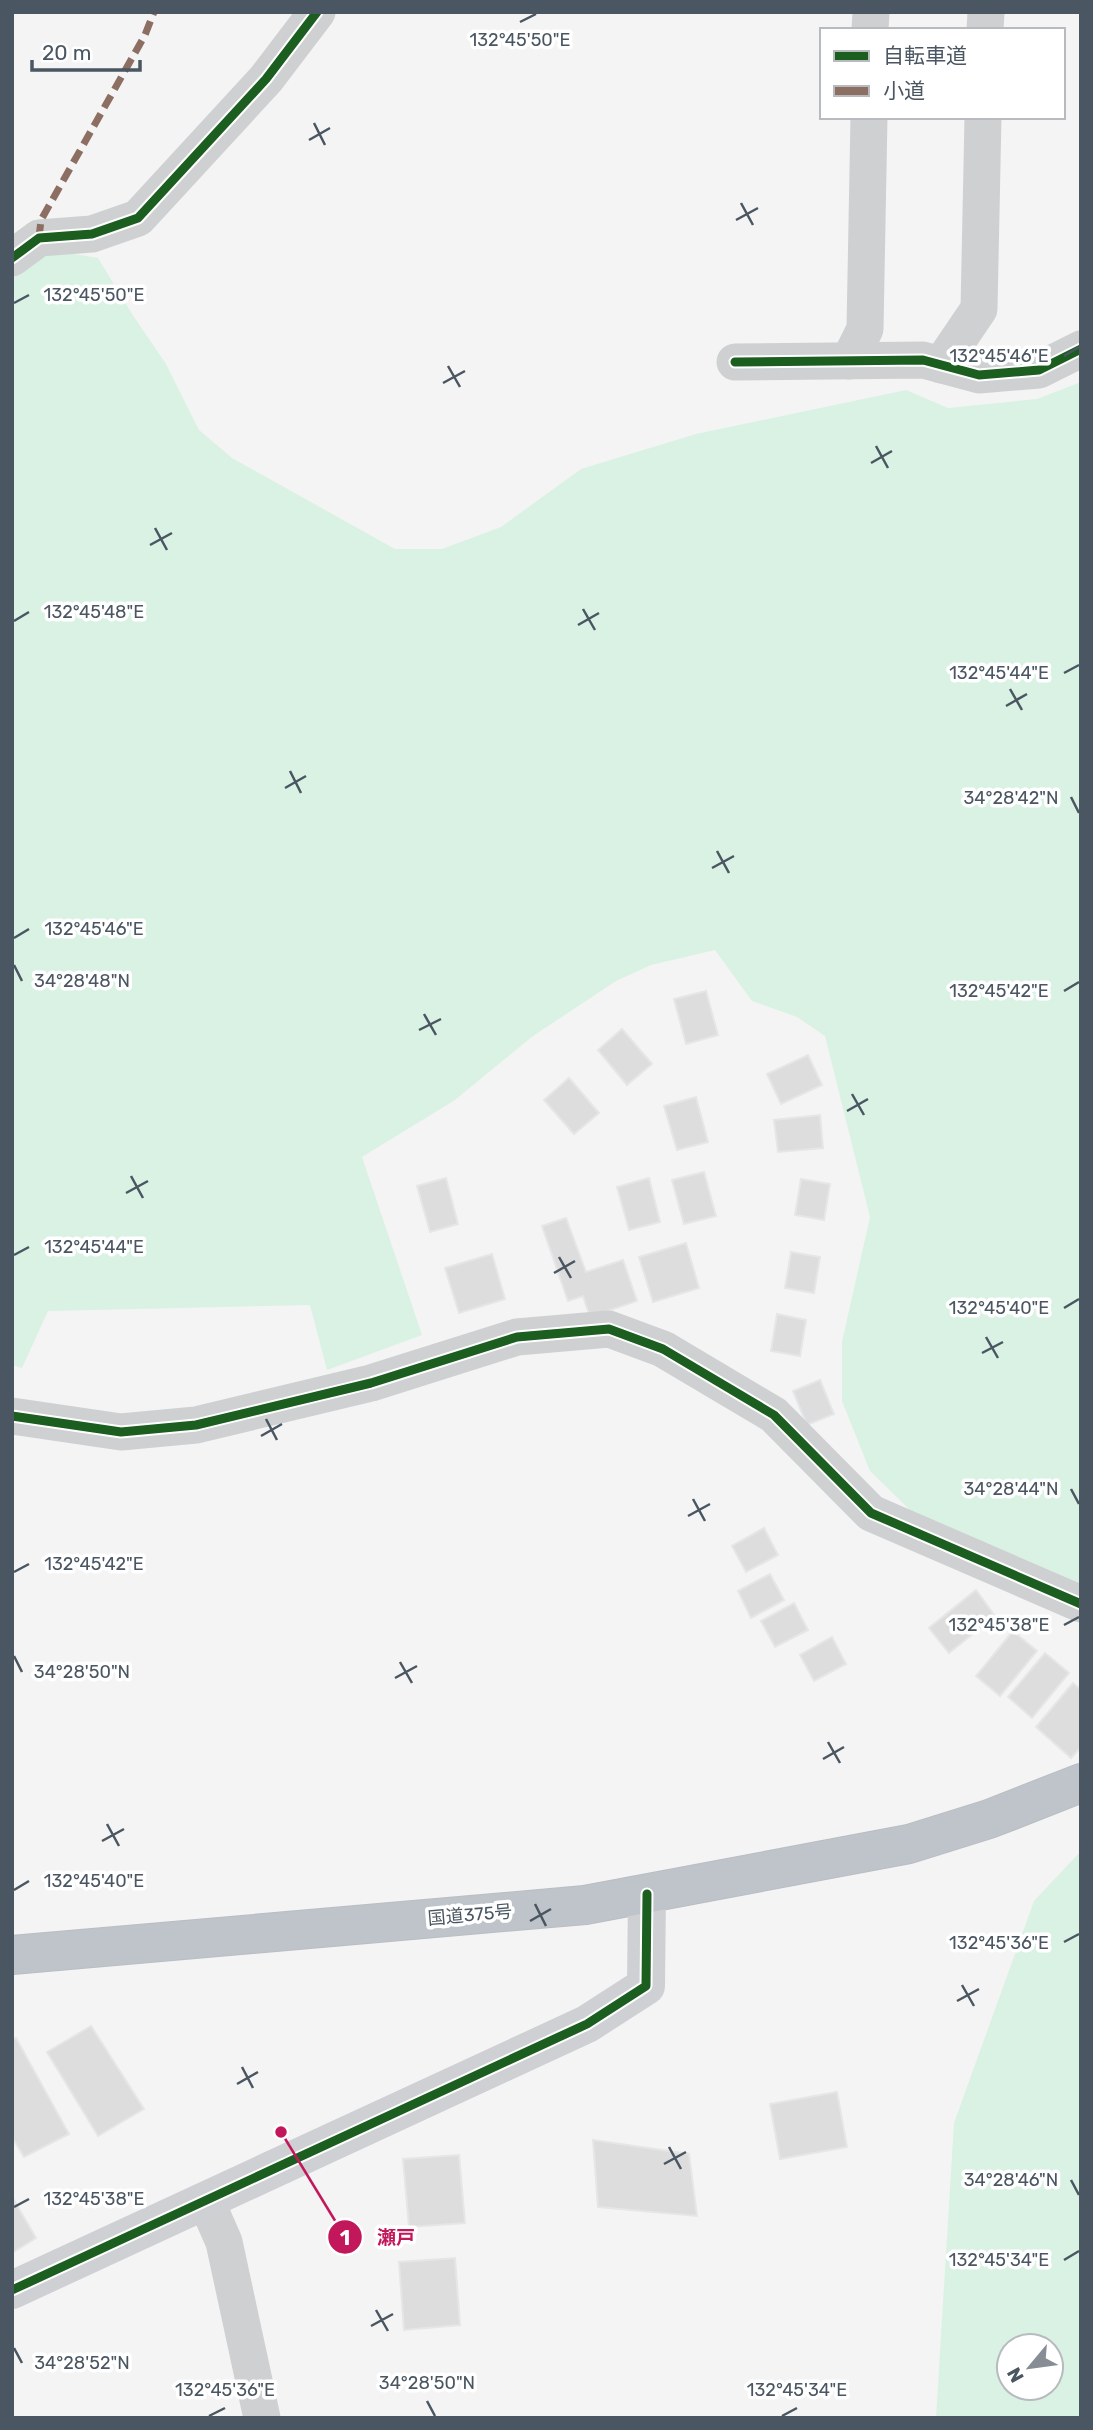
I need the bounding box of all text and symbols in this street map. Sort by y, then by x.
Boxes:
scale bar [32,28,140,72]
legend [820,28,1065,119]
text: 132°45'50"E [470,29,570,51]
text: 20 m [42,40,91,65]
text: 自転車道 [883,43,967,68]
text: 小道 [883,78,925,103]
text: 132°45'50"E [44,284,144,306]
text: 132°45'46"E [949,345,1049,367]
text: 132°45'48"E [44,601,144,623]
text: 132°45'44"E [949,662,1049,684]
text: 34°28'42"N [964,787,1058,809]
text: 132°45'46"E [44,918,144,940]
text: 34°28'48"N [34,970,130,992]
text: 132°45'42"E [949,980,1049,1002]
text: 132°45'44"E [44,1236,144,1258]
text: 132°45'40"E [949,1297,1049,1319]
text: 34°28'44"N [963,1478,1059,1500]
text: 132°45'42"E [44,1553,144,1575]
text: 132°45'38"E [949,1614,1050,1636]
text: 34°28'50"N [34,1661,130,1683]
text: 132°45'40"E [44,1870,144,1892]
street label: 国道375号 [427,1900,513,1930]
text: 132°45'36"E [949,1932,1049,1954]
text: 34°28'46"N [964,2169,1058,2191]
text: 132°45'38"E [44,2188,145,2210]
callout: 瀬戸 [328,2217,429,2257]
text: 1 [340,2225,350,2250]
text: 瀬戸 [377,2226,415,2249]
text: 132°45'34"E [949,2249,1049,2271]
north arrow [995,2332,1065,2402]
text: 34°28'52"N [34,2352,130,2374]
text: N [1002,2363,1029,2387]
text: 34°28'50"N [379,2372,475,2394]
text: 132°45'36"E [175,2379,275,2401]
text: 132°45'34"E [747,2379,847,2401]

